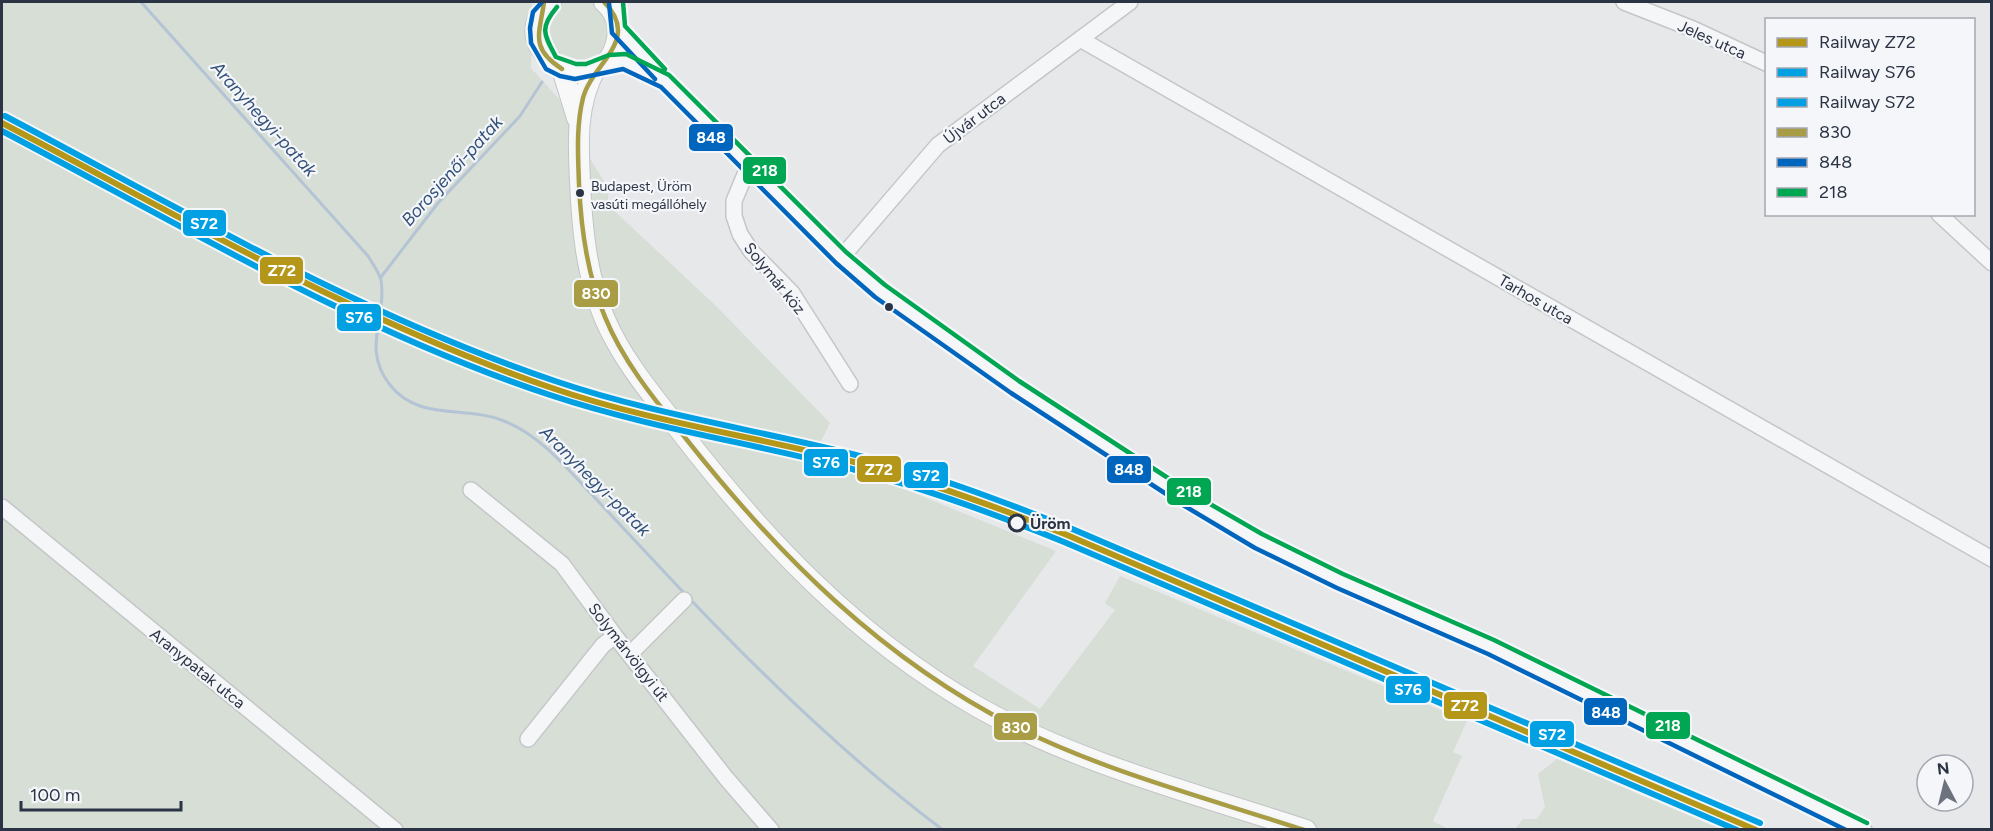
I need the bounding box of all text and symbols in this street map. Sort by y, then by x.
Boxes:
street label: Jeles utca [1675,16,1749,63]
legend [1765,18,1975,216]
text: Railway Z72 [1819,31,1916,53]
water label: Aranyhegyi-patak [206,56,322,182]
text: Railway S76 [1819,61,1915,83]
street label: Újvár utca [939,89,1009,148]
text: Railway S72 [1819,91,1915,113]
water label: Borosjenői-patak [397,110,508,231]
text: 830 [1819,121,1851,143]
line badge: 848 [688,123,734,152]
text: 848 [696,128,726,147]
text: 848 [1819,151,1852,173]
line badge: 218 [742,156,787,185]
text: 218 [752,161,778,180]
place label: Budapest, Üröm vasúti megállóhely [591,178,707,213]
text: 218 [1819,181,1848,203]
marker: Budapest, Üröm vasúti megállóhely [574,187,586,199]
line badge: S72 [182,209,227,237]
text: S72 [190,214,218,233]
street label: Solymár köz [740,239,809,318]
line badge: Z72 [259,256,304,285]
text: Z72 [268,261,296,280]
street label: Tarhos utca [1495,271,1576,328]
line badge: 830 [573,279,619,308]
text: 830 [581,284,611,303]
unlabelled marker [883,301,895,313]
line badge: S76 [336,303,382,332]
text: S76 [345,308,373,327]
water label: Aranyhegyi-patak [534,420,656,542]
line badge: S76 [803,448,849,477]
text: S76 [812,453,840,472]
line badge: Z72 [856,455,902,483]
line badge: 848 [1106,455,1152,484]
text: Z72 [865,460,893,479]
text: 848 [1114,460,1144,479]
line badge: S72 [903,461,949,489]
text: S72 [912,466,940,485]
line badge: 218 [1166,477,1212,506]
text: 218 [1176,482,1202,501]
marker: Üröm [1008,514,1026,532]
place label: Üröm [1030,514,1071,533]
street label: Solymárvölgyi út [584,599,673,705]
street label: Aranypatak utca [146,624,249,713]
line badge: S76 [1385,675,1431,704]
text: S76 [1394,680,1422,699]
line badge: Z72 [1443,691,1488,720]
text: Z72 [1451,696,1479,715]
line badge: 848 [1583,697,1628,726]
text: 848 [1591,703,1621,722]
line badge: 218 [1645,711,1691,740]
line badge: 830 [993,712,1038,741]
text: 218 [1655,716,1681,735]
text: 830 [1001,718,1031,737]
line badge: S72 [1529,720,1575,748]
text: S72 [1538,725,1566,744]
north arrow [1915,753,1975,813]
text: N [1936,758,1951,779]
scale bar [21,774,182,812]
text: 100 m [30,784,80,806]

